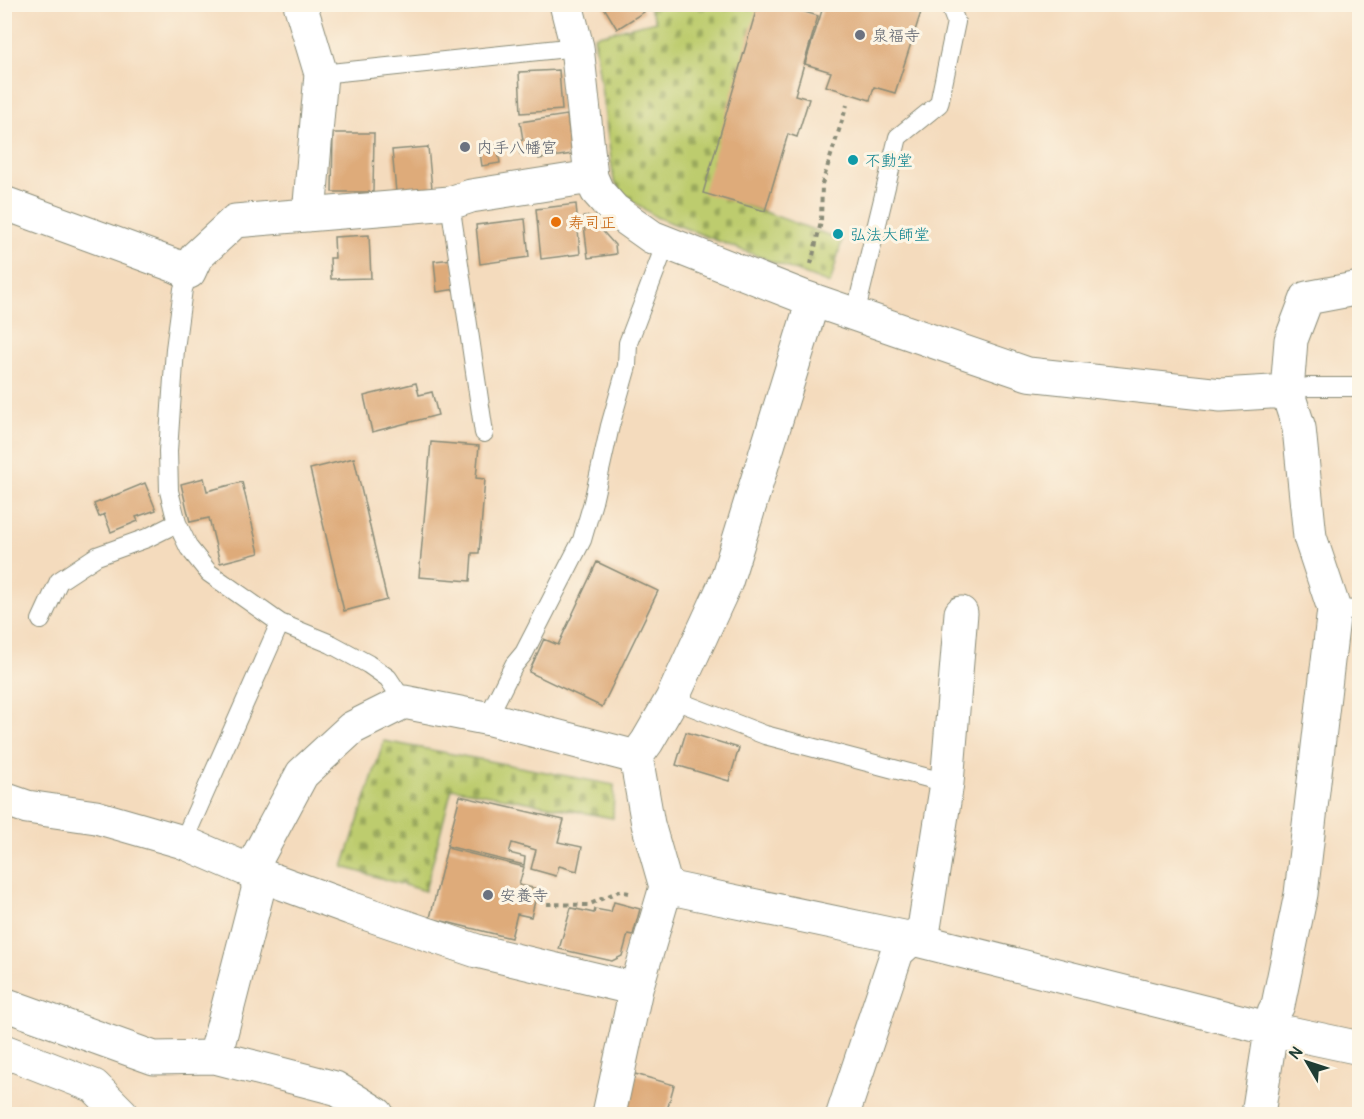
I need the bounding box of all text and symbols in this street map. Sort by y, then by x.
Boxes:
place label: 泉福寺 [872,26,920,46]
marker: 泉福寺 [853,28,867,42]
place label: 内手八幡宮 [477,138,557,158]
marker: 内手八幡宮 [458,140,472,154]
place label: 不動堂 [865,151,913,171]
marker: 不動堂 [846,153,860,167]
place label: 寿司正 [568,213,616,233]
marker: 寿司正 [549,215,563,229]
place label: 弘法大師堂 [850,225,930,245]
marker: 弘法大師堂 [831,227,845,241]
place label: 安養寺 [500,886,548,906]
marker: 安養寺 [481,888,495,902]
north arrow [1277,1032,1337,1092]
text: N [1285,1043,1307,1064]

